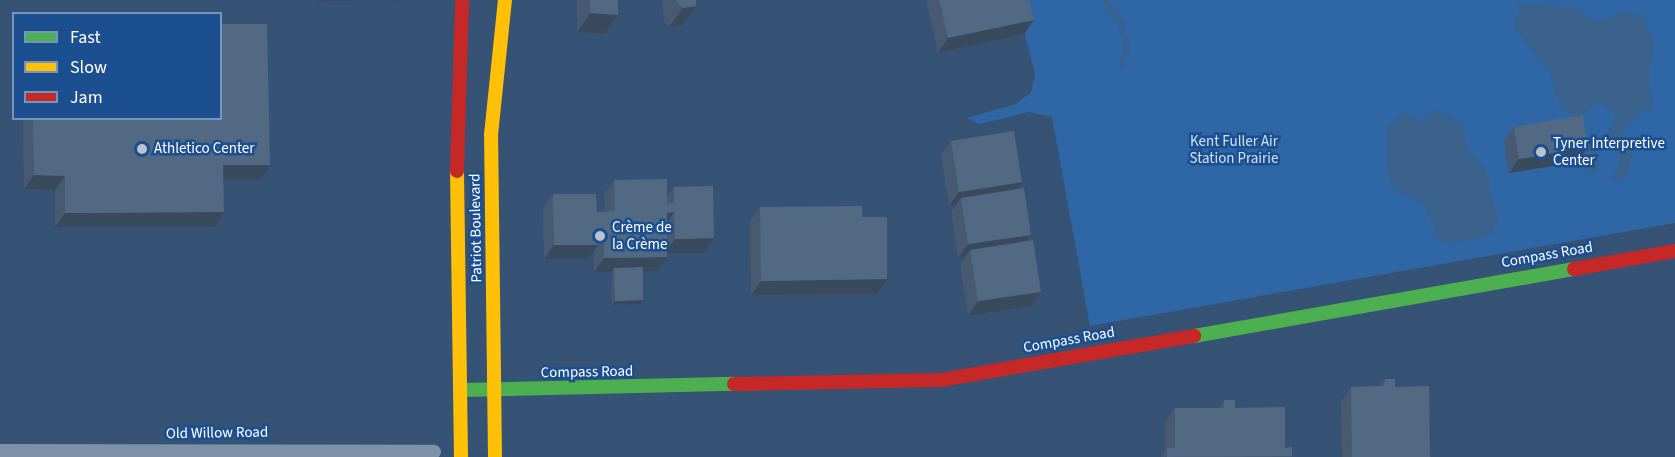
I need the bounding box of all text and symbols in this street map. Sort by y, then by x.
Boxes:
legend [12,12,222,120]
text: Fast [70,25,101,50]
text: Slow [70,55,107,80]
text: Jam [70,85,103,110]
park label: Kent Fuller Air Station Prairie [1190,132,1278,167]
place label: Tyner Interpretive Center [1553,134,1665,169]
place label: Athletico Center [154,140,254,158]
marker: Athletico Center [135,142,149,156]
marker: Tyner Interpretive Center [1534,145,1548,159]
street label: Patriot Boulevard [466,173,486,283]
place label: Crème de la Crème [612,218,672,253]
marker: Crème de la Crème [593,229,607,243]
street label: Compass Road [1500,238,1594,272]
street label: Compass Road [1022,323,1116,357]
street label: Compass Road [541,362,633,382]
street label: Old Willow Road [166,423,268,443]

